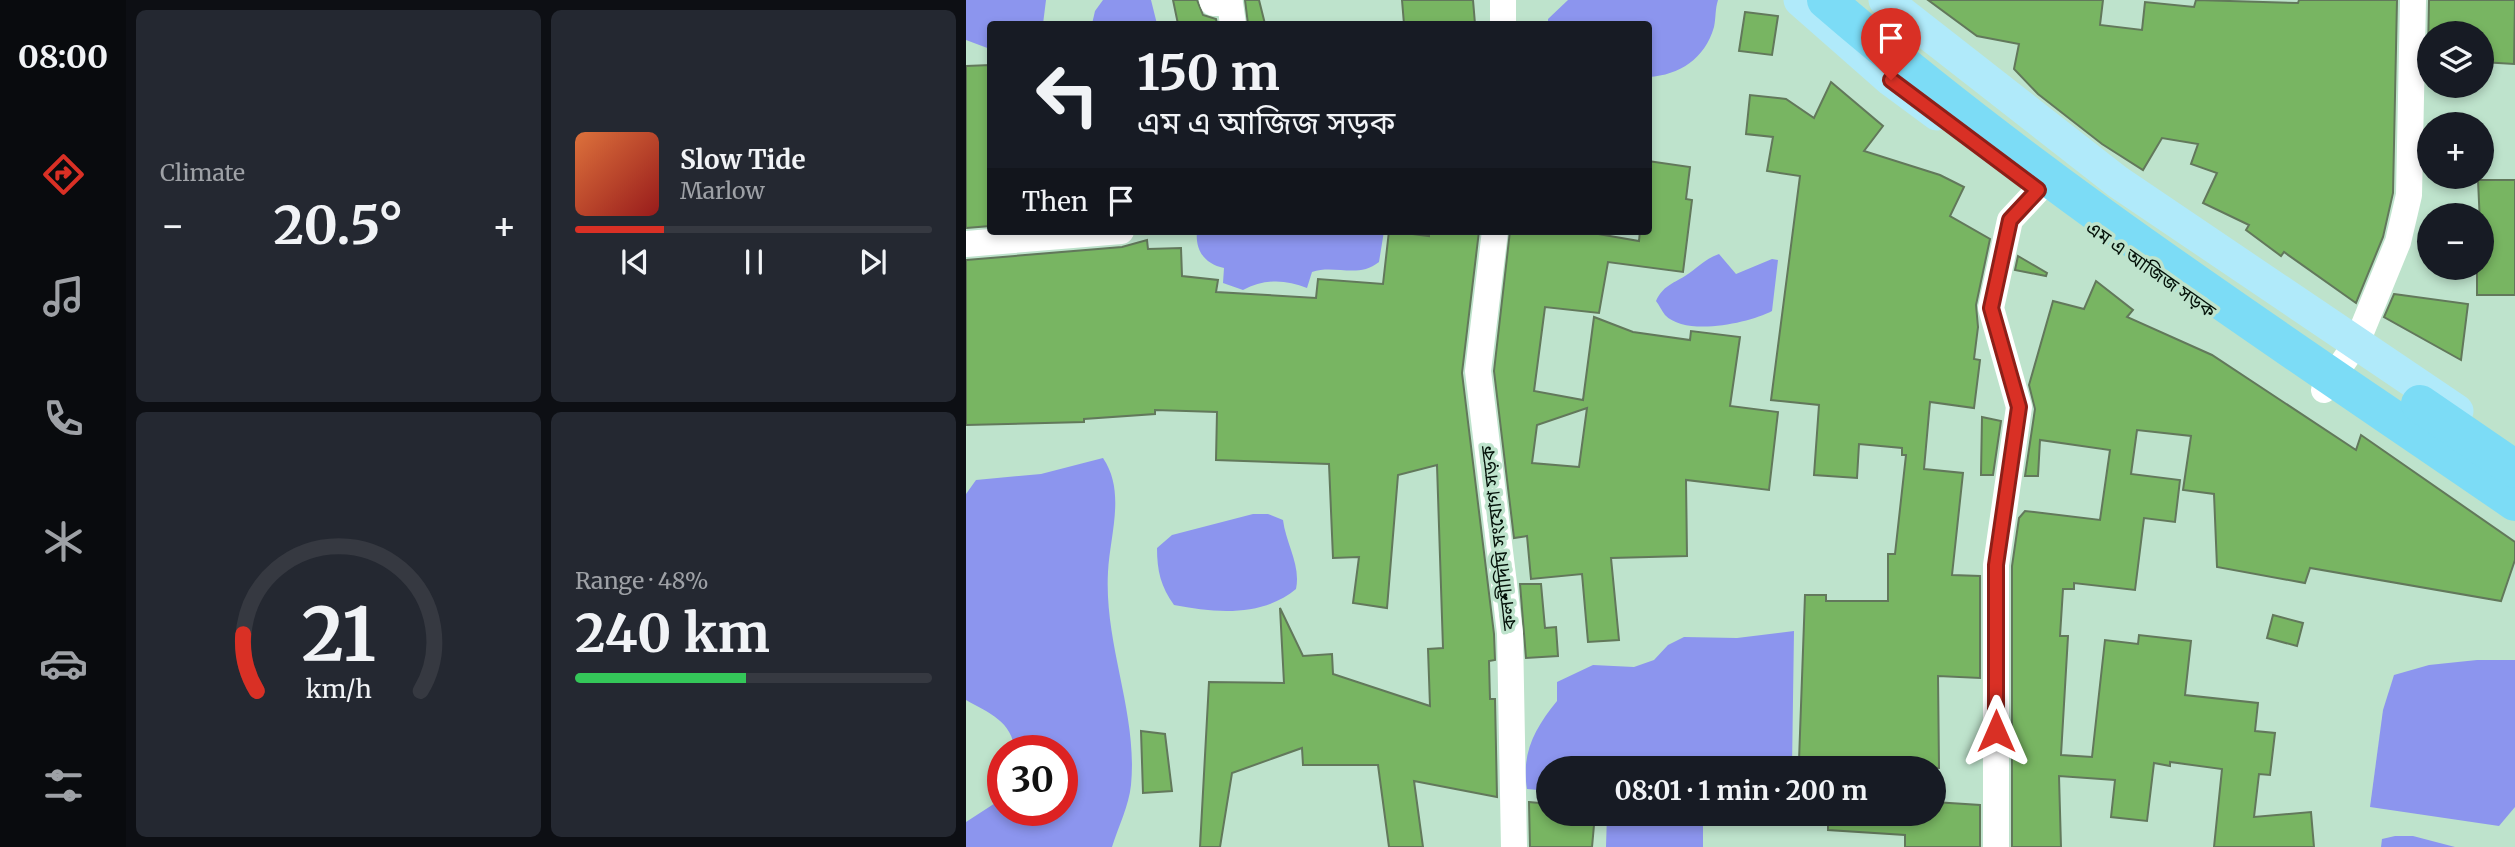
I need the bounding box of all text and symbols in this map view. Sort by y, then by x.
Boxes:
pin [1861,8,1921,80]
icon: arrive [1872,19,1910,57]
map controls [2417,21,2494,280]
button: layers [2417,21,2494,98]
text: 08:00 [18,37,108,77]
text: 150 m [1137,42,1280,103]
icon: left [1022,49,1113,140]
text: এম এ আজিজ সড়ক [1137,103,1395,143]
button: + [2417,112,2494,189]
text: Slow Tide [680,143,806,176]
icon: directions [39,150,88,199]
text: Climate [160,158,245,187]
text: Marlow [680,176,765,205]
icon: arrive [1102,182,1140,220]
text: Then [1022,185,1088,218]
text: 20.5° [274,193,403,258]
text: − [160,202,185,249]
text: + [492,202,517,249]
button: − [2417,203,2494,280]
street label: এম এ আজিজ সড়ক [2081,215,2221,323]
icon: previous [616,243,654,281]
icon: pause [735,243,773,281]
icon: next [854,243,892,281]
icon: music [39,272,88,321]
icon: phone [39,394,88,443]
street label: কলশীদিঘি সংযোগ সড়ক [1475,444,1521,633]
icon: climate [39,517,88,566]
text: Range · 48% [575,566,709,595]
text: 21 [301,589,376,681]
text: 240 km [575,601,770,666]
icon: car [39,639,88,688]
text: km/h [305,672,372,704]
position arrow [1959,694,2033,768]
speed limit sign: 30 [987,735,1078,826]
icon: filters [39,761,88,810]
text: 08:01 · 1 min · 200 m [1614,774,1868,807]

